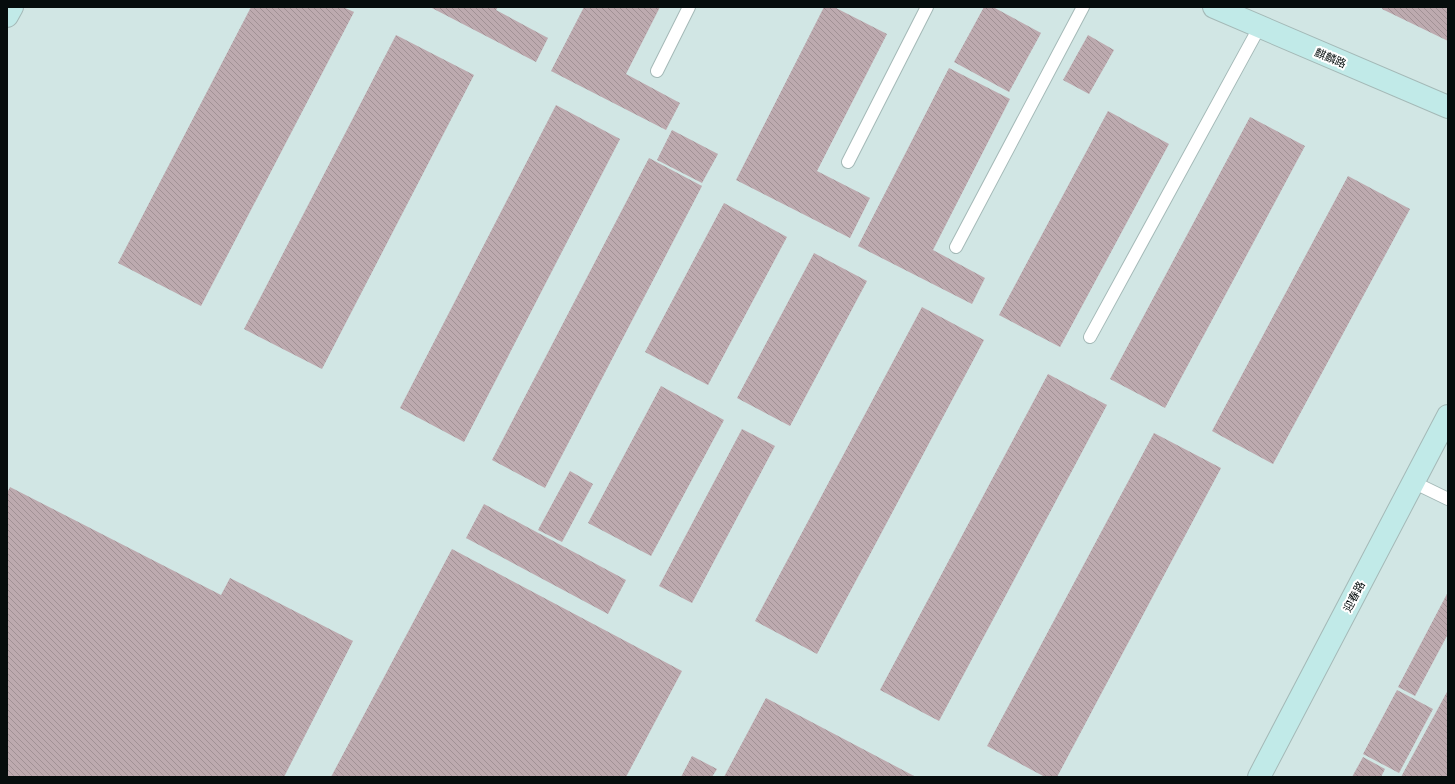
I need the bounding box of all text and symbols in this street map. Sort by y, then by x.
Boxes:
street label: 麒麟路 [1313,43,1349,71]
street label: 迎春路 [1338,578,1368,614]

